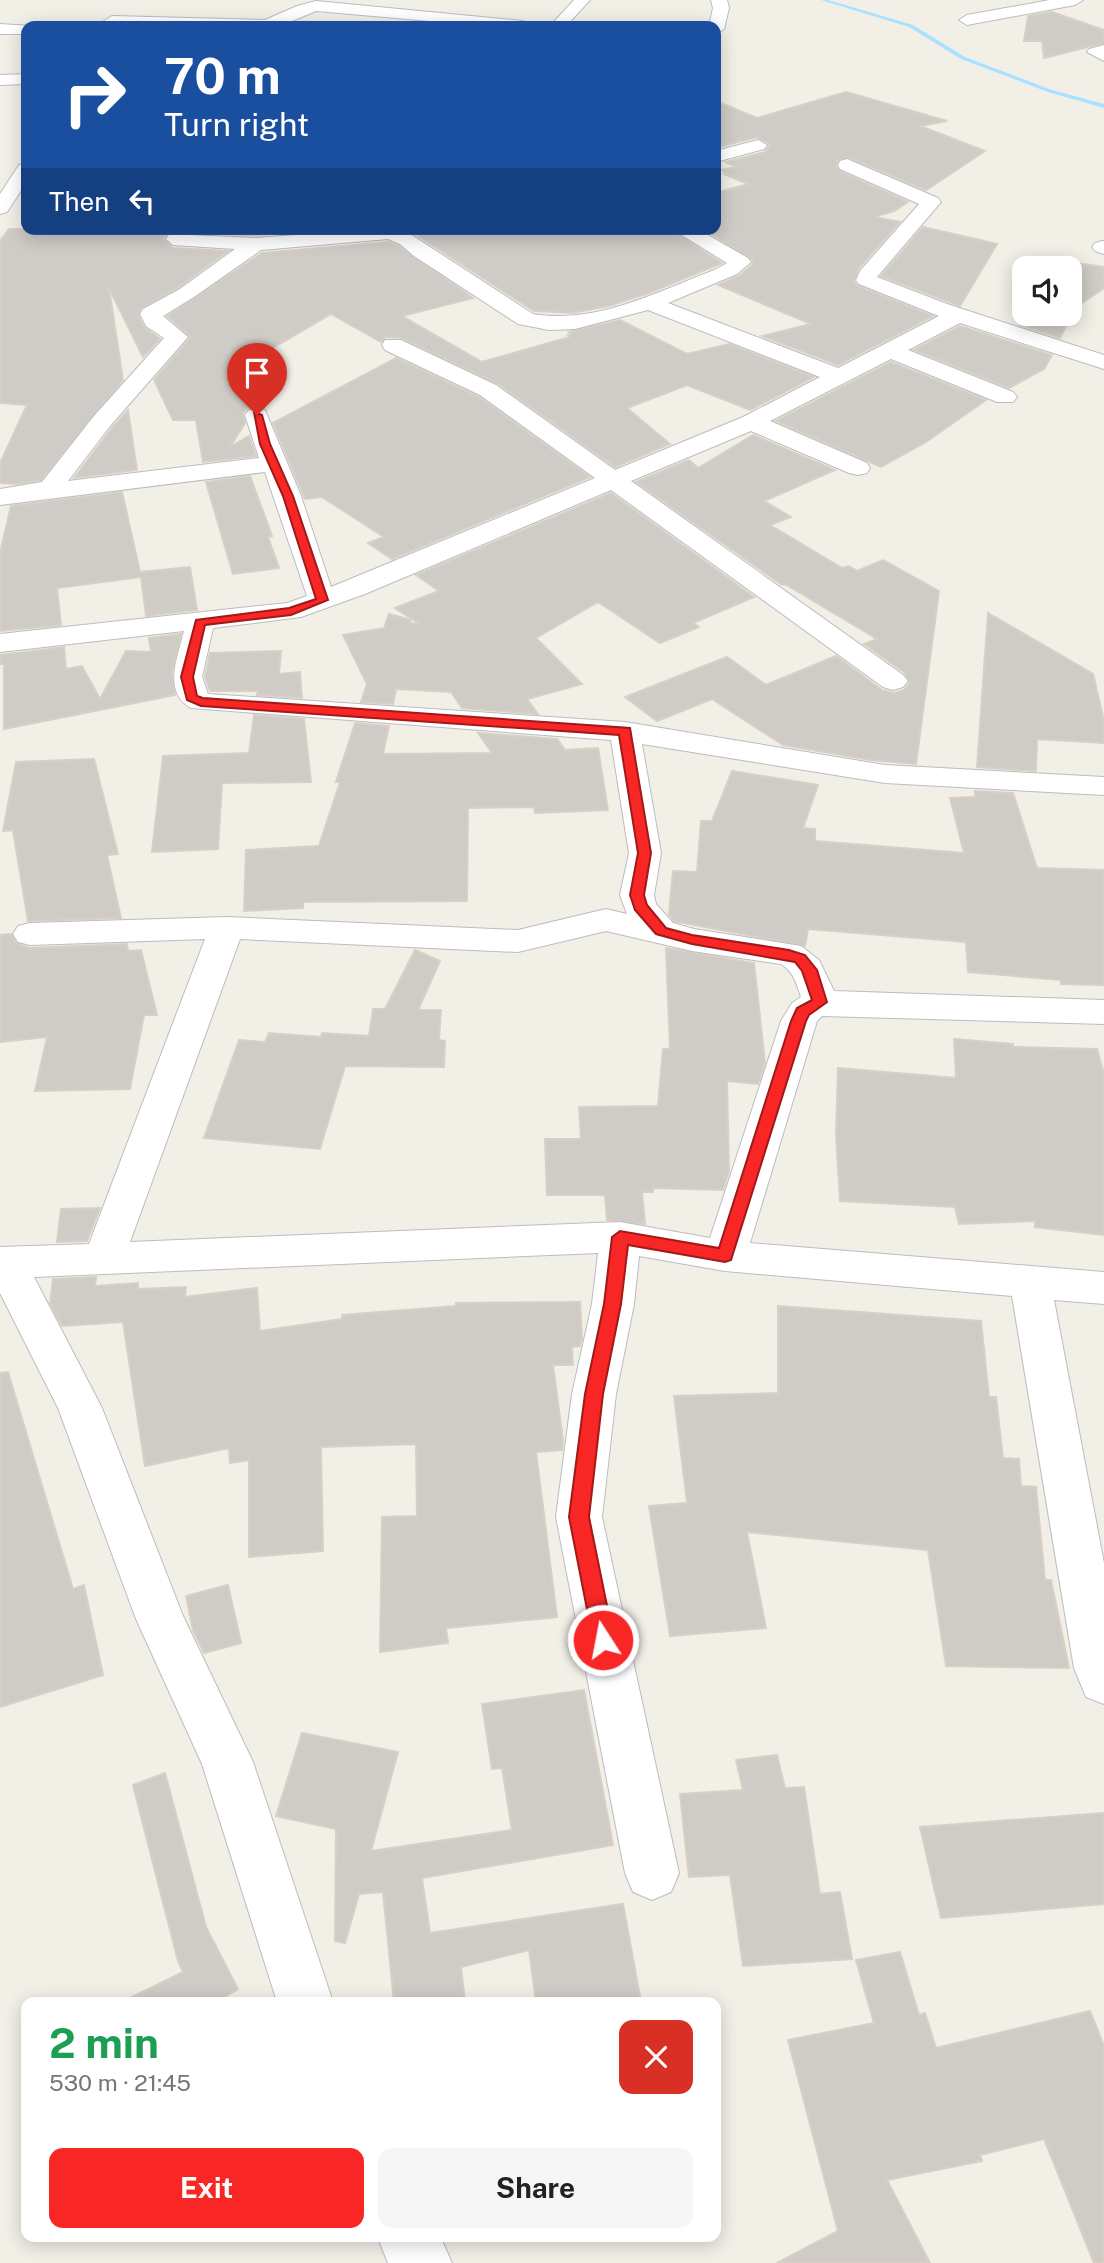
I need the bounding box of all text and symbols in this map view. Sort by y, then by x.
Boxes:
text: 70 m [164,47,281,105]
icon: right [49,49,140,140]
text: Turn right [164,106,309,143]
icon: left [123,182,161,220]
text: Then [49,186,109,217]
map controls [1012,256,1082,326]
button: sound [1012,256,1082,326]
pin [227,343,287,415]
icon: arrive [238,354,276,392]
position arrow [566,1603,640,1677]
text: 2 min [49,2018,159,2067]
button: close [619,2020,693,2094]
text: 530 m · 21:45 [49,2069,191,2096]
button: Exit [49,2148,364,2228]
button: Share [378,2148,693,2228]

